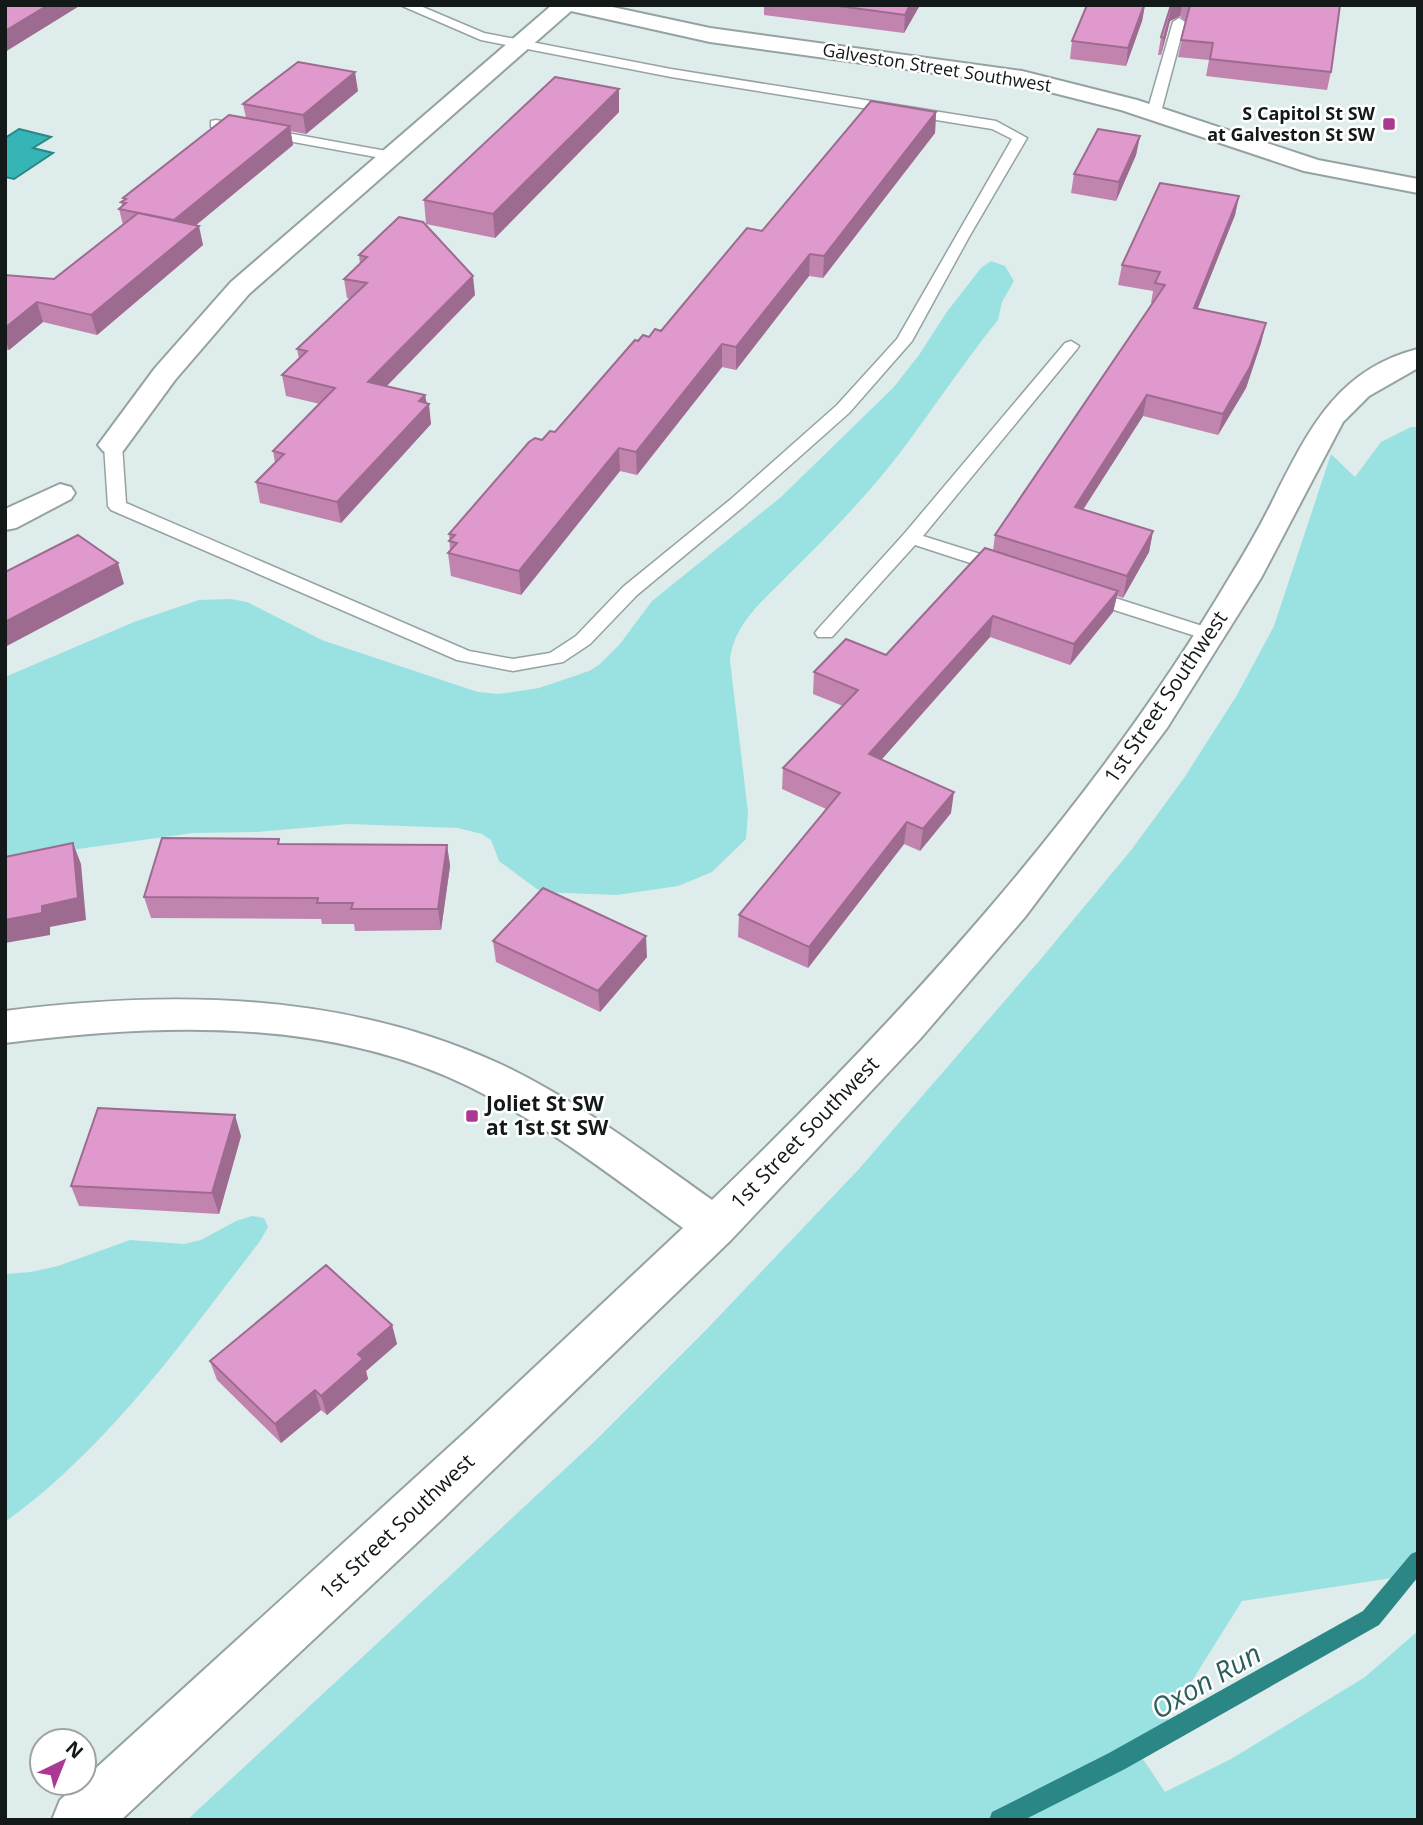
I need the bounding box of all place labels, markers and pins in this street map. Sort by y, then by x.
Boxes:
place label: S Capitol St SW at Galveston St SW [1207,101,1376,146]
marker: S Capitol St SW at Galveston St SW [1381,116,1397,132]
place label: Joliet St SW at 1st St SW [484,1089,609,1141]
marker: Joliet St SW at 1st St SW [464,1108,480,1124]

